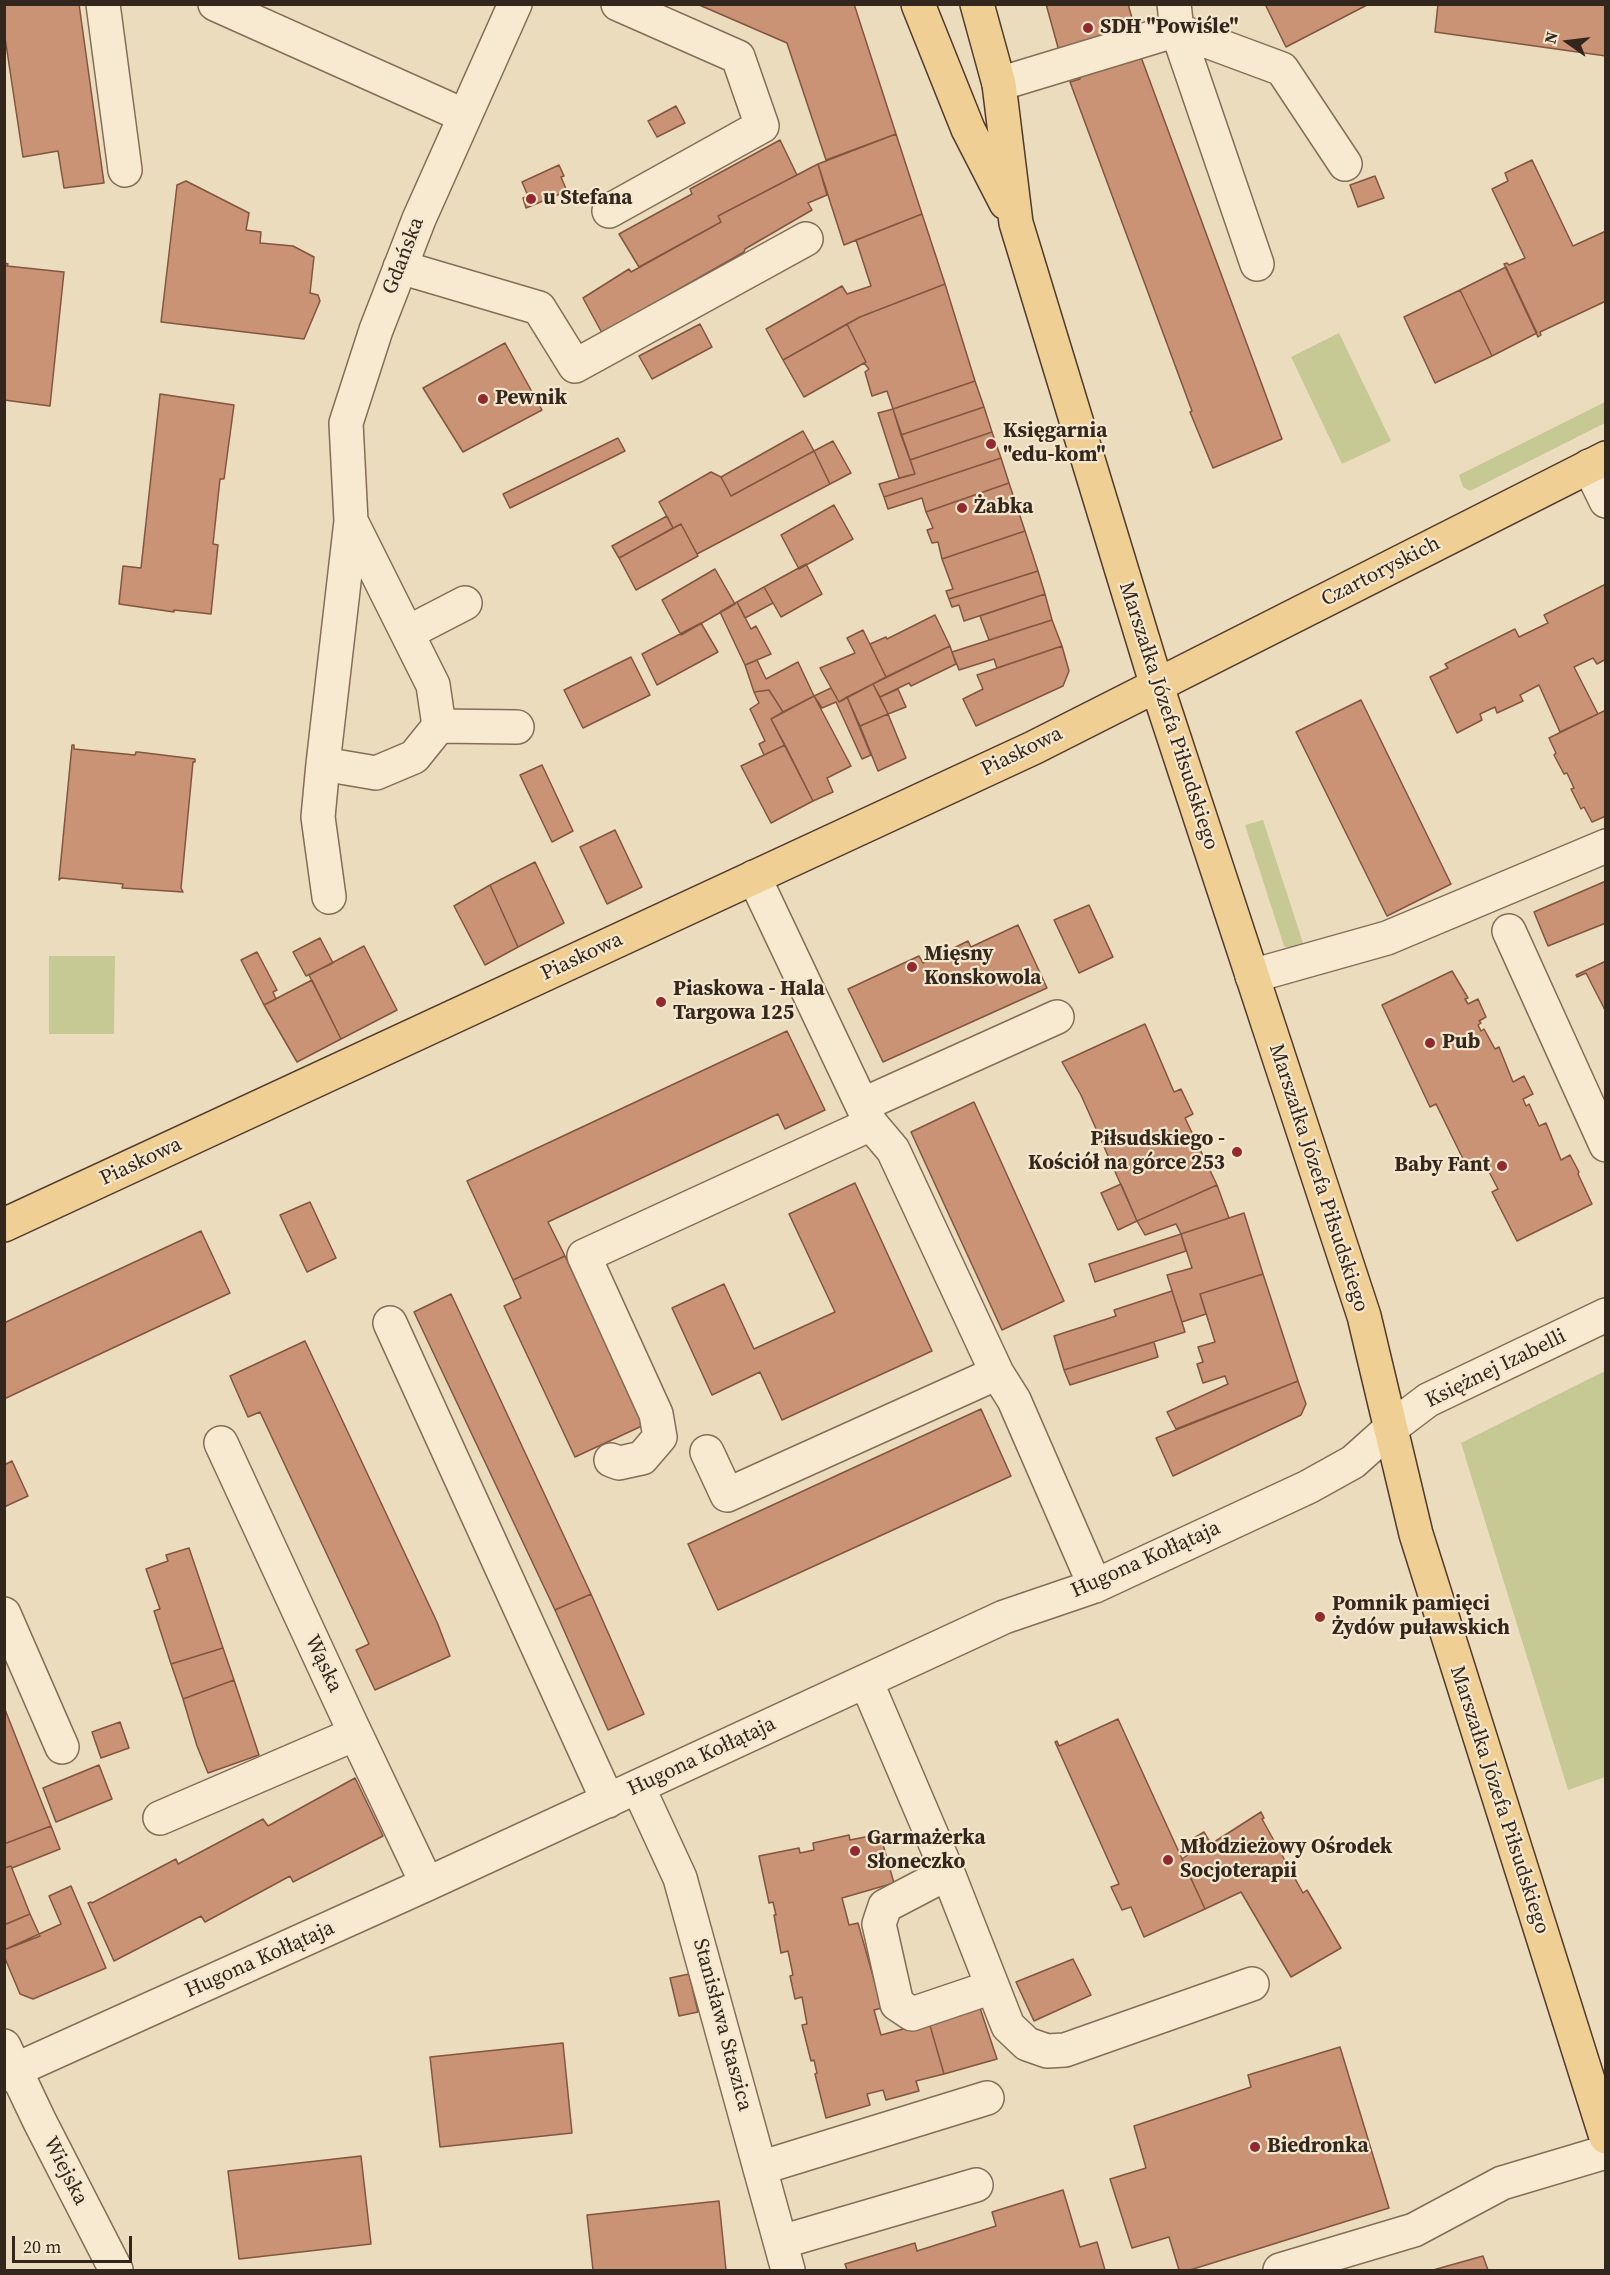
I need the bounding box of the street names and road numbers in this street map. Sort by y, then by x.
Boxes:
street label: Gdańska [378,214,430,298]
street label: Czartoryskich [1317,531,1445,613]
street label: Marszałka Józefa Piłsudskiego [1113,579,1223,853]
street label: Piaskowa [977,722,1067,782]
street label: Piaskowa [537,927,627,987]
street label: Marszałka Józefa Piłsudskiego [1263,1041,1373,1315]
street label: Piaskowa [96,1132,186,1192]
street label: Księżnej Izabelli [1422,1324,1570,1414]
street label: Hugona Kołłątaja [1068,1516,1224,1604]
street label: Wąska [299,1631,347,1697]
street label: Marszałka Józefa Piłsudskiego [1444,1663,1554,1937]
street label: Hugona Kołłątaja [624,1712,780,1802]
street label: Hugona Kołłątaja [182,1916,338,2004]
street label: Stanisława Staszica [687,1936,757,2114]
street label: Wiejska [37,2132,93,2210]

